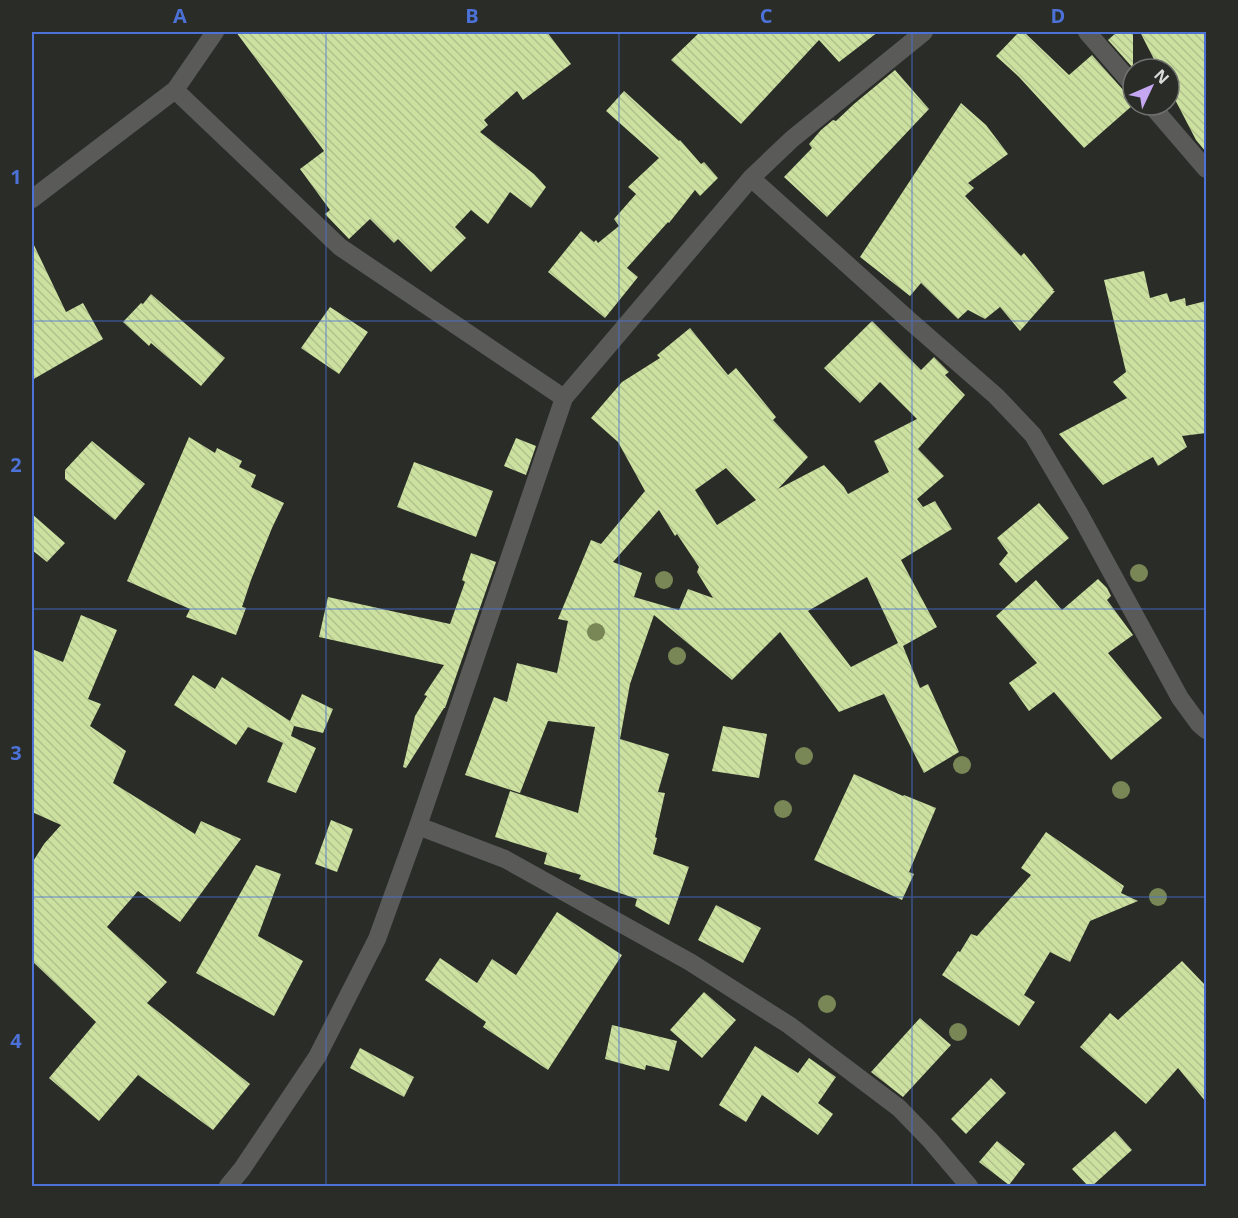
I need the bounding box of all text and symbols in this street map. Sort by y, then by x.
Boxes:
text: A [173,2,187,29]
text: B [465,2,479,29]
text: C [760,2,773,29]
text: D [1051,2,1065,29]
north arrow [1121,57,1181,117]
text: N [1149,64,1174,89]
text: 1 [10,163,22,190]
text: 2 [10,451,22,478]
text: 3 [10,739,22,766]
text: 4 [10,1027,22,1054]

